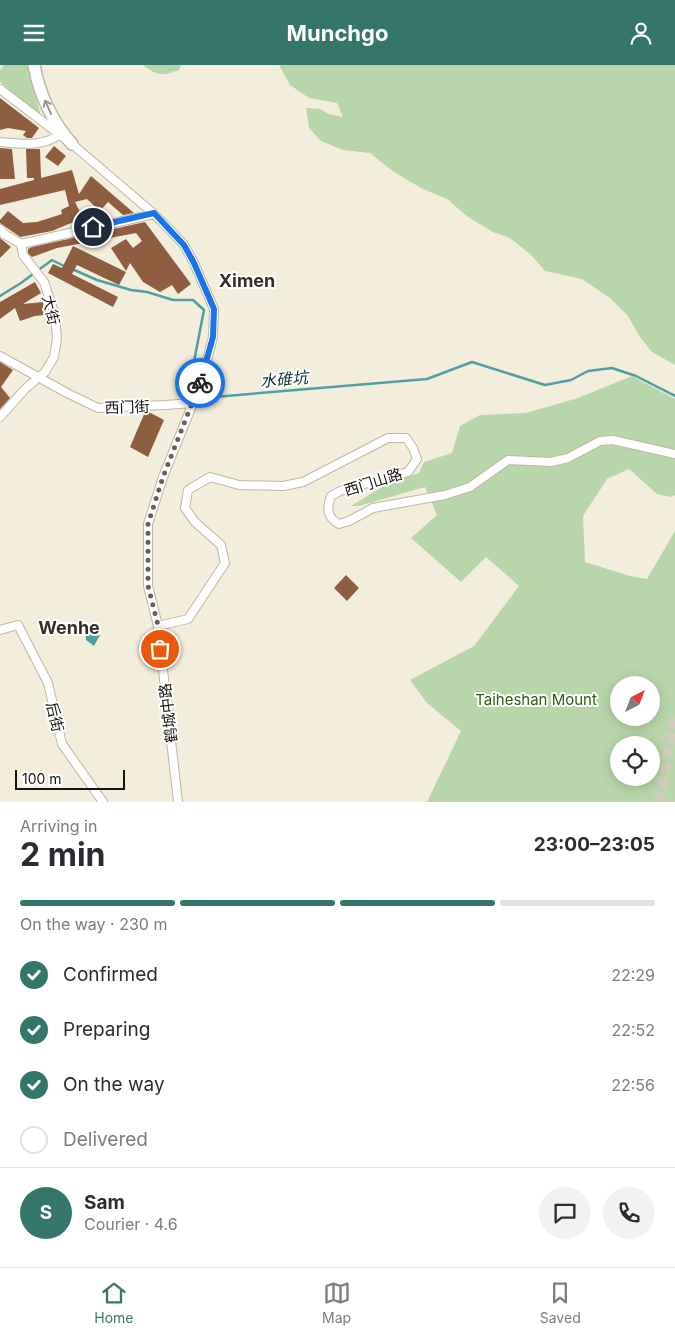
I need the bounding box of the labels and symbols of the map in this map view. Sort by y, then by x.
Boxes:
one-way arrow [43,100,52,115]
pin [72,206,114,248]
district label: Ximen [219,270,275,291]
street label: 大街 [38,293,64,327]
courier [175,358,225,408]
water label: 水碓坑 [259,367,311,391]
street label: 西门街 [104,397,150,417]
street label: 西门山路 [342,464,404,500]
district label: Wenhe [38,617,100,638]
pin [139,628,181,670]
north arrow [610,676,660,726]
street label: 鹤城中路 [155,682,181,744]
park label: Taiheshan Mount [475,690,597,709]
street label: 后街 [42,700,68,734]
scale bar [15,767,125,790]

